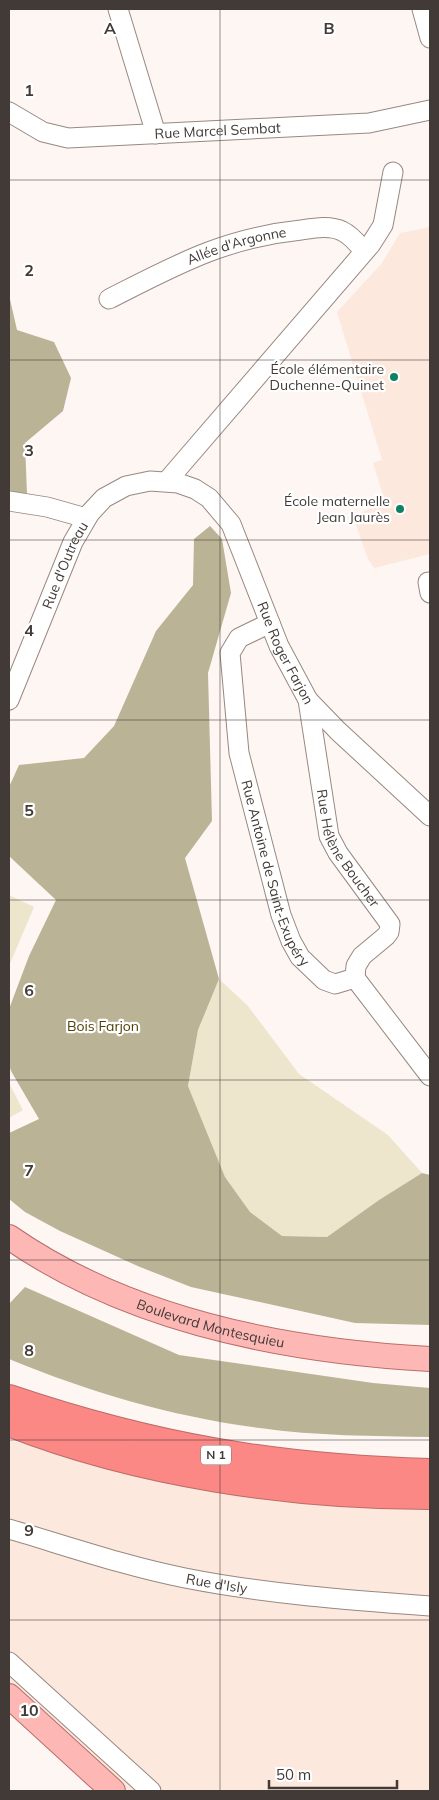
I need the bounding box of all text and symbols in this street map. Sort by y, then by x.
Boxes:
text: A [104,18,116,38]
text: B [323,18,335,38]
text: 1 [24,80,34,100]
street label: Rue Marcel Sembat [154,118,281,143]
street label: Allée d'Argonne [184,223,287,269]
text: 2 [24,260,34,280]
place label: École élémentaire Duchenne-Quinet [270,360,384,394]
marker: École élémentaire Duchenne-Quinet [388,371,400,383]
text: 3 [24,440,34,460]
place label: École maternelle Jean Jaurès [284,492,390,526]
marker: École maternelle Jean Jaurès [394,503,406,515]
street label: Rue d'Outreau [38,518,92,611]
street label: Rue Roger Farjon [253,599,318,707]
text: 4 [24,620,34,640]
street label: Rue Antoine de Saint-Exupéry [237,778,314,971]
street label: Rue Hélène Boucher [313,788,384,911]
text: 5 [24,800,34,820]
text: 6 [24,980,34,1000]
park label: Bois Farjon [67,1017,139,1035]
text: 7 [24,1160,34,1180]
street label: Boulevard Montesquieu [134,1295,286,1352]
text: 8 [24,1340,34,1360]
road number: N 1 [201,1446,231,1464]
text: 9 [24,1520,34,1540]
street label: Rue d'Isly [185,1569,249,1597]
text: 10 [19,1700,39,1720]
scale bar [269,1758,396,1790]
text: 50 m [276,1765,311,1784]

